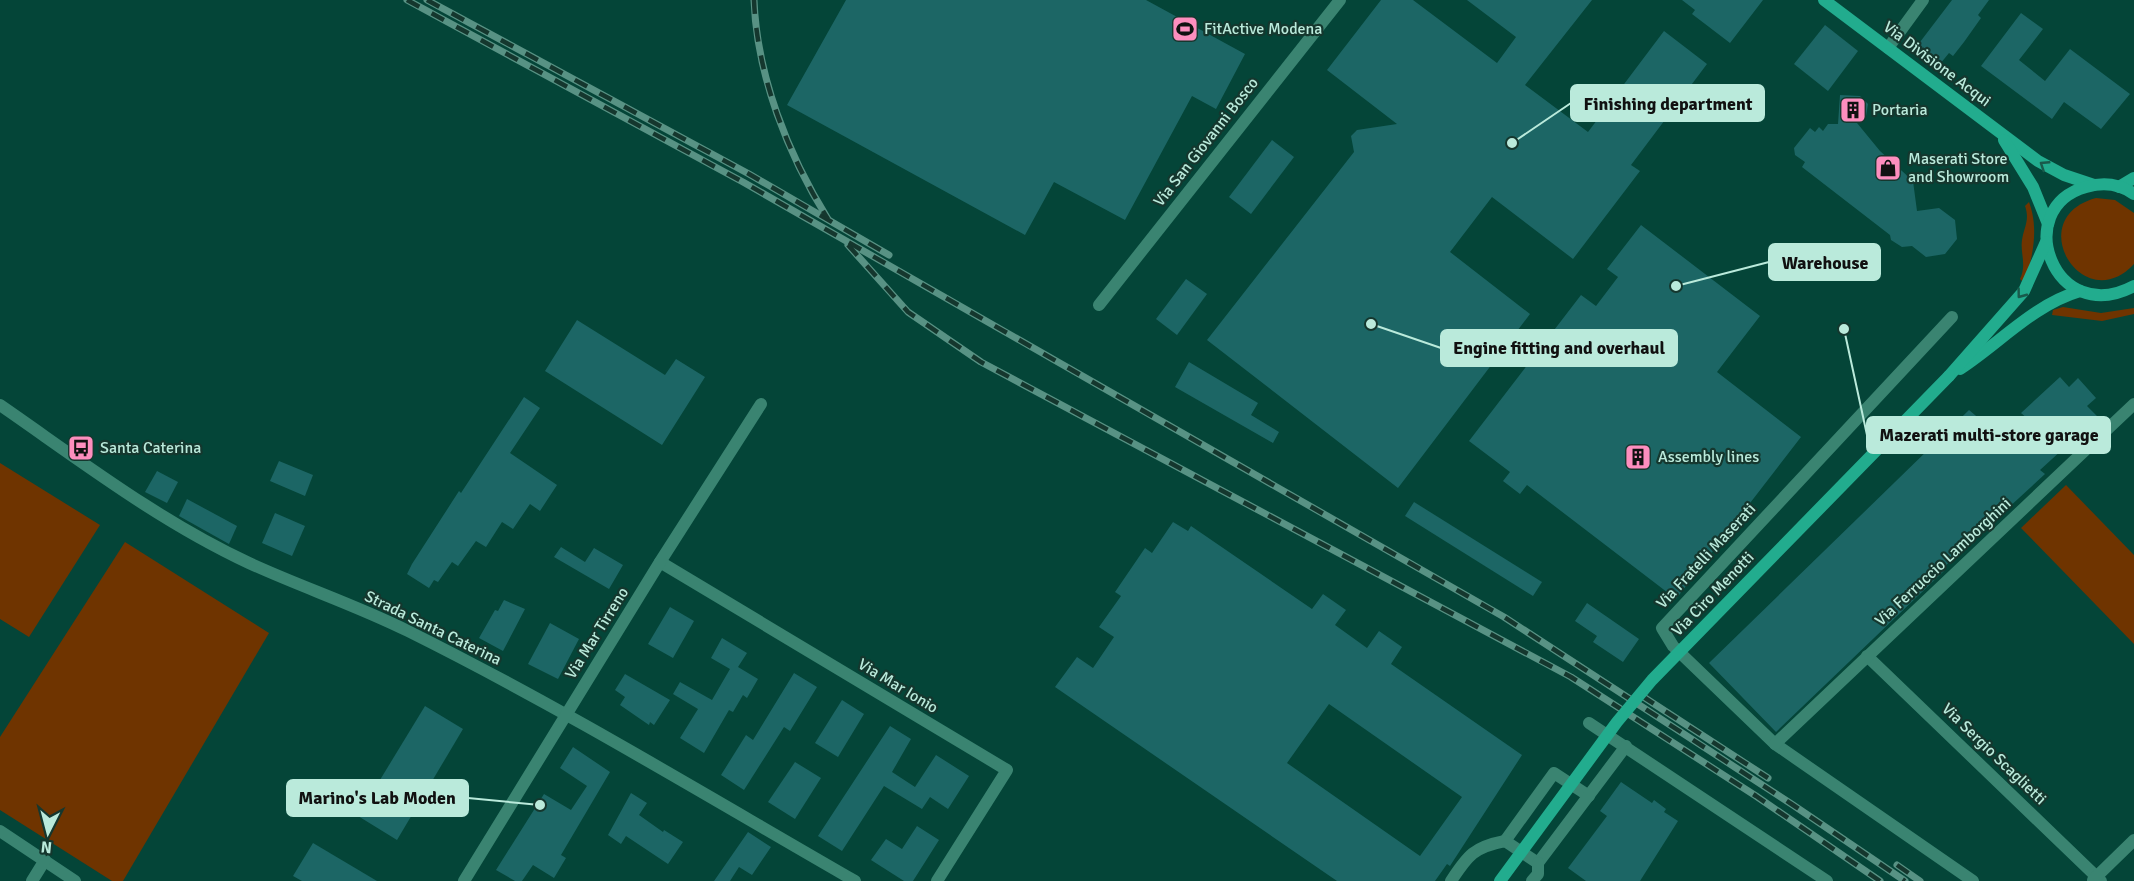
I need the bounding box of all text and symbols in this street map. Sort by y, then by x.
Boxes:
sports icon: FitActive Modena [1170,14,1200,44]
street label: Via Divisione Acqui [1879,17,1995,111]
place label: FitActive Modena [1204,19,1322,39]
street label: Via San Giovanni Bosco [1149,73,1263,211]
callout: Finishing department [1571,85,1764,121]
text: Finishing department [1584,93,1753,115]
building icon: Portaria [1838,95,1868,125]
place label: Portaria [1872,100,1928,120]
place label: Maserati Store and Showroom [1908,149,2009,187]
shop icon: Maserati Store and Showroom [1873,153,1903,183]
one-way arrow [2040,161,2051,172]
callout: Warehouse [1769,244,1880,280]
text: Warehouse [1782,252,1868,274]
one-way arrow [2018,287,2029,298]
callout: Engine fitting and overhaul [1441,330,1677,366]
text: Engine fitting and overhaul [1453,337,1665,359]
callout: Mazerati multi-store garage [1867,417,2110,453]
text: Mazerati multi-store garage [1879,424,2099,446]
bus stop icon: Santa Caterina [66,433,96,463]
place label: Santa Caterina [100,438,201,458]
building icon: Assembly lines [1623,442,1653,472]
place label: Assembly lines [1658,447,1759,467]
street label: Via Ferruccio Lamborghini [1871,494,2015,630]
street label: Via Fratelli Maserati [1652,499,1760,613]
street label: Via Ciro Menotti [1668,547,1758,641]
street label: Via Mar Tirreno [561,583,633,683]
street label: Strada Santa Caterina [361,586,505,670]
street label: Via Mar Ionio [854,654,942,718]
street label: Via Sergio Scaglietti [1937,699,2051,809]
callout: Marino's Lab Moden [287,780,468,816]
text: Marino's Lab Moden [298,787,456,809]
north arrow [18,803,78,863]
text: N [40,836,53,857]

